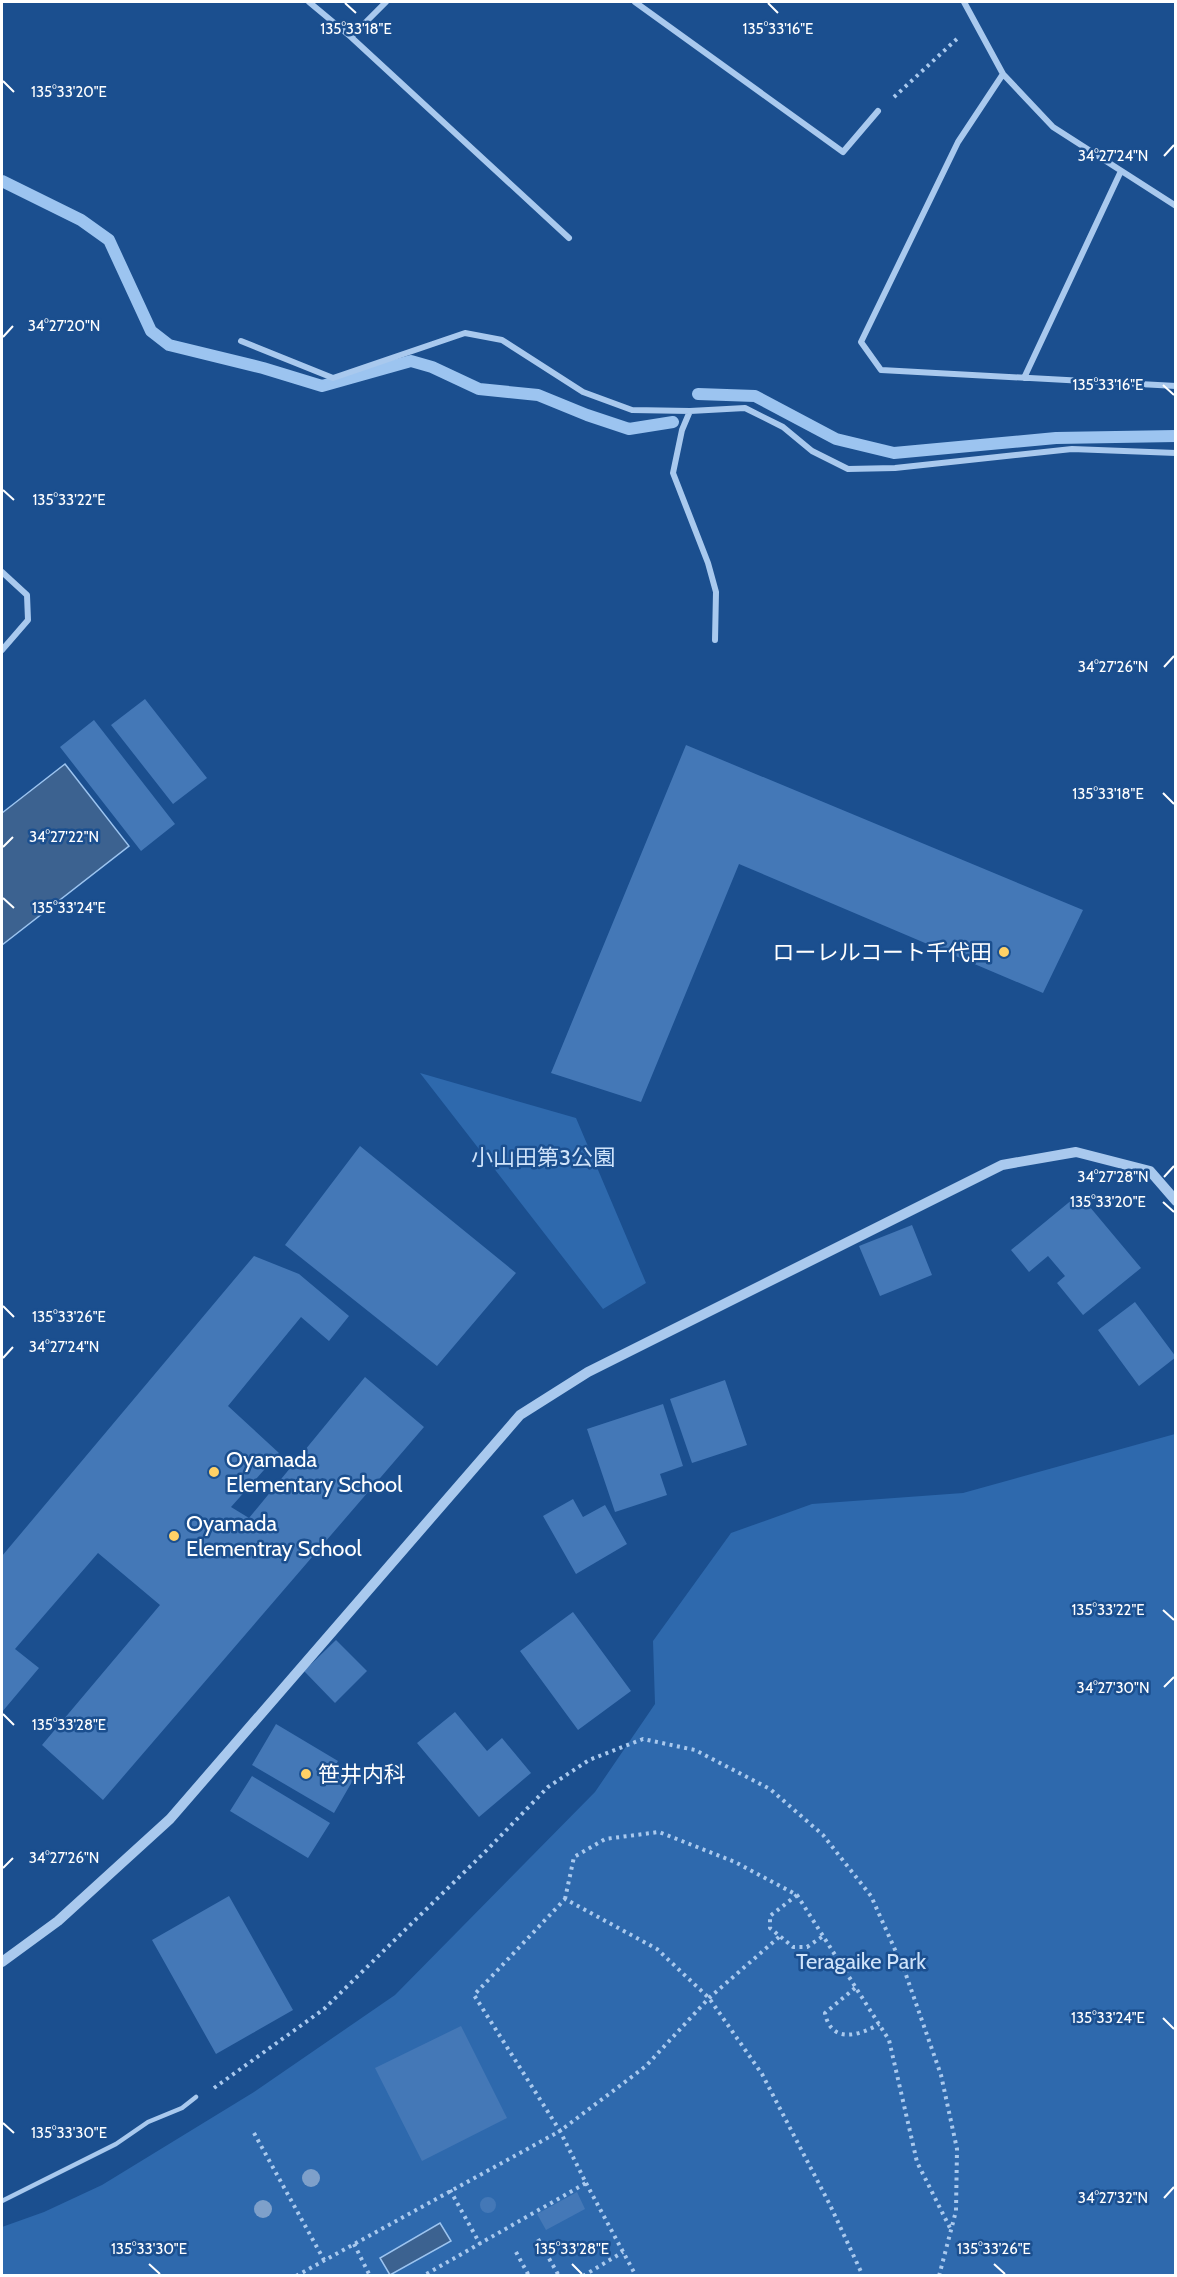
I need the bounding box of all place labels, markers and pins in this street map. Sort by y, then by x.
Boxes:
place label: ローレルコート千代田 [772,939,992,966]
marker: ローレルコート千代田 [997,945,1011,959]
place label: Oyamada Elementary School [226,1446,403,1498]
marker: Oyamada Elementary School [207,1465,221,1479]
place label: Oyamada Elementray School [186,1510,363,1562]
marker: Oyamada Elementray School [167,1529,181,1543]
place label: 笹井内科 [318,1761,406,1788]
marker: 笹井内科 [299,1767,313,1781]

